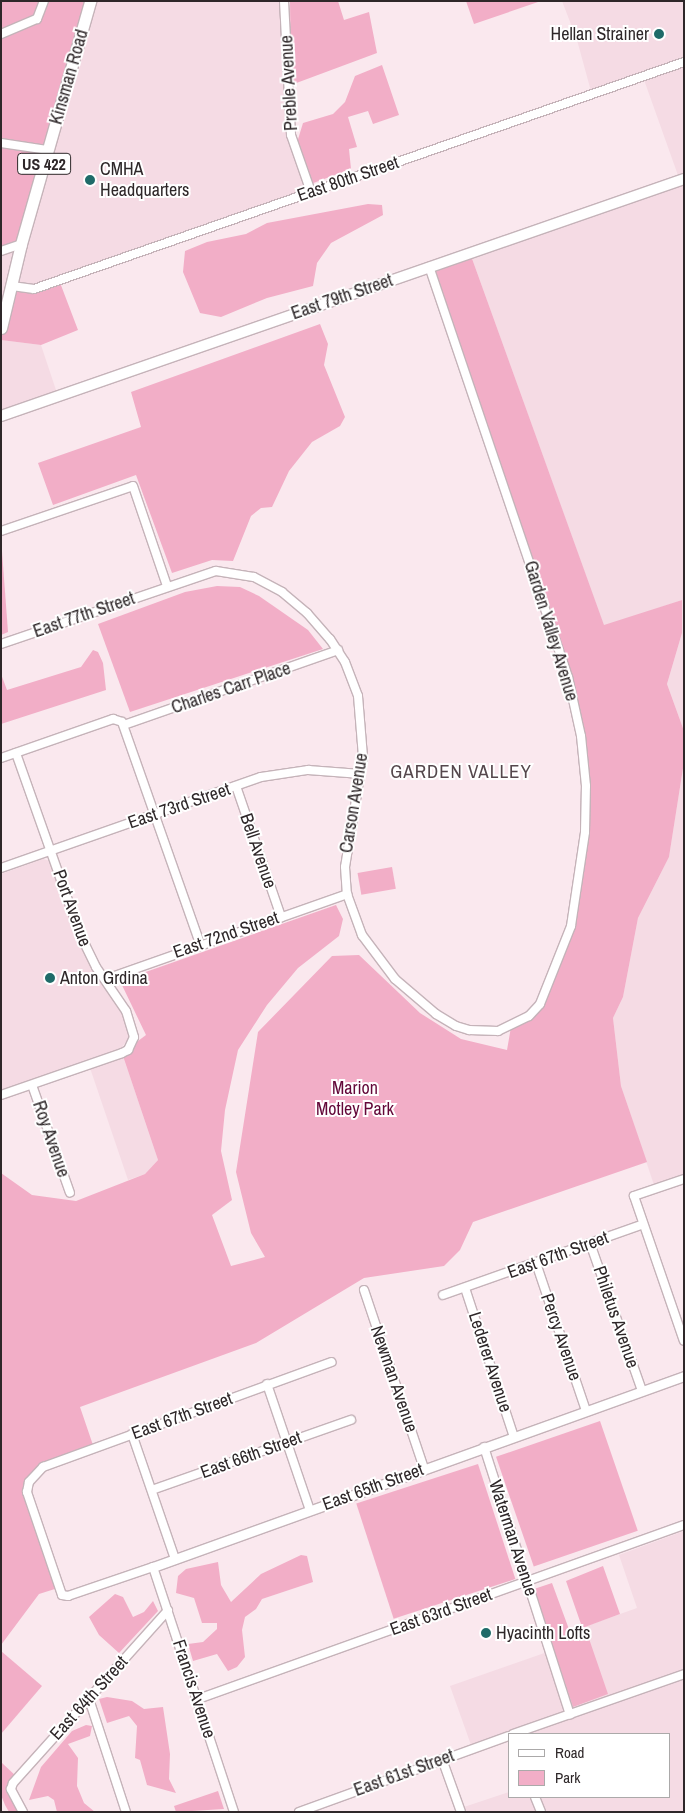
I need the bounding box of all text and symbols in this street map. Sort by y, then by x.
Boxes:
place label: Hellan Strainer [551,23,649,45]
street label: Kinsman Road [45,27,93,127]
marker: Hellan Strainer [653,28,665,40]
street label: Preble Avenue [276,34,302,132]
road number: US 422 [17,150,72,178]
street label: East 80th Street [294,152,402,206]
place label: CMHA Headquarters [100,159,189,202]
marker: CMHA Headquarters [84,174,96,186]
street label: East 79th Street [288,270,396,324]
street label: Garden Valley Avenue [519,558,583,704]
street label: East 77th Street [30,588,138,642]
street label: Charles Carr Place [169,657,293,719]
street label: Carson Avenue [335,751,373,855]
district label: GARDEN VALLEY [389,761,533,783]
street label: East 73rd Street [125,778,233,834]
street label: Bell Avenue [235,810,281,892]
street label: Port Avenue [48,866,96,950]
street label: East 72nd Street [170,907,282,963]
place label: Anton Grdina [60,967,148,989]
marker: Anton Grdina [44,972,56,984]
park label: Marion Motley Park [316,1078,394,1120]
street label: Roy Avenue [28,1098,74,1180]
street label: East 67th Street [505,1227,611,1283]
street label: Philetus Avenue [588,1263,644,1371]
street label: Percy Avenue [536,1290,586,1384]
street label: Lederer Avenue [464,1309,516,1415]
street label: Newman Avenue [366,1322,422,1436]
street label: East 67th Street [129,1388,235,1444]
street label: East 66th Street [198,1427,304,1483]
street label: East 65th Street [320,1459,426,1515]
street label: Waterman Avenue [484,1477,542,1599]
street label: East 63rd Street [387,1584,495,1640]
place label: Hyacinth Lofts [496,1622,590,1644]
marker: Hyacinth Lofts [480,1627,492,1639]
street label: Francis Avenue [168,1637,220,1741]
street label: East 64th Street [46,1651,132,1745]
legend [508,1733,670,1798]
text: Road [555,1742,584,1763]
street label: East 61st Street [351,1745,457,1801]
text: Park [555,1767,580,1788]

